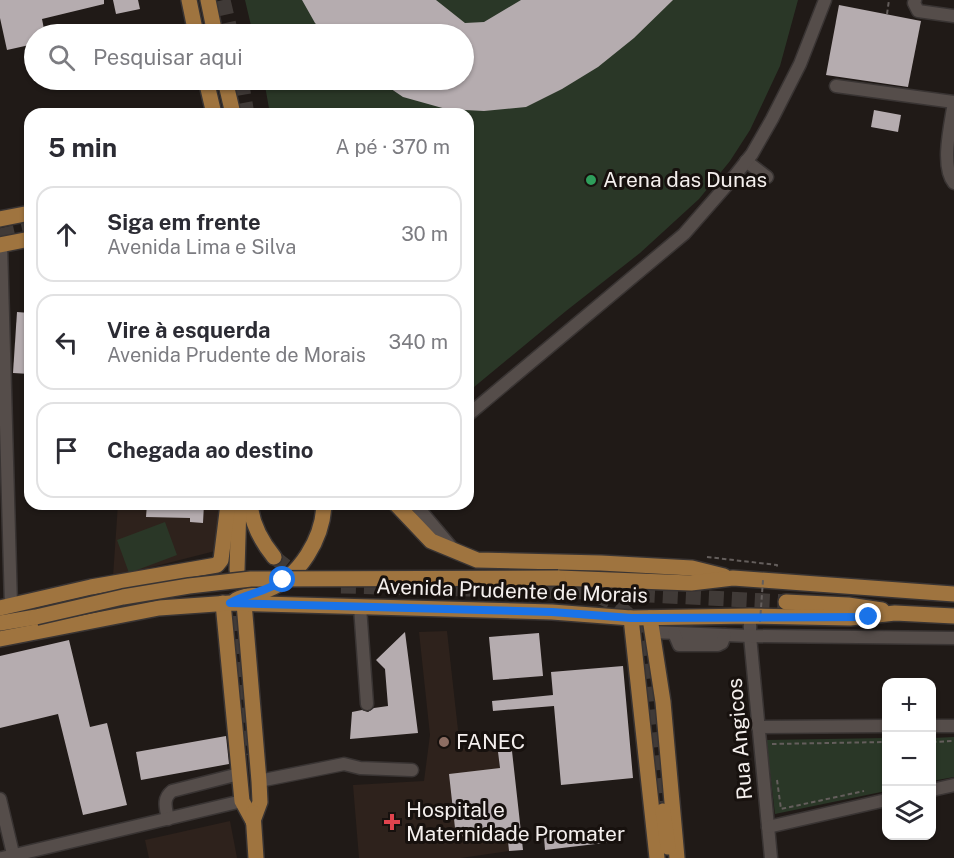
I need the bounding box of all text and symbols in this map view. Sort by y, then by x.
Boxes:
search box [24,24,474,90]
icon: search [45,41,78,74]
text: Pesquisar aqui [93,44,243,70]
text: 5 min [48,132,117,163]
text: A pé · 370 m [335,135,450,159]
place label: Arena das Dunas [603,167,767,192]
marker: Arena das Dunas [584,173,598,187]
text: Siga em frente [107,209,261,235]
icon: ahead [50,218,83,251]
text: 30 m [401,222,448,246]
text: Avenida Lima e Silva [107,235,296,259]
text: Vire à esquerda [107,317,271,343]
icon: left [50,326,83,359]
text: 340 m [388,330,448,354]
text: Avenida Prudente de Morais [107,343,366,367]
icon: arrive [50,434,83,467]
text: Chegada ao destino [107,437,313,463]
route start [269,566,295,592]
street label: Avenida Prudente de Morais [376,573,648,608]
route end [855,603,881,629]
street label: Rua Angicos [722,677,757,801]
map controls [882,678,936,840]
button: + [882,678,936,732]
place label: FANEC [456,729,525,754]
button: − [882,732,936,786]
marker: FANEC [437,735,451,749]
button: layers [882,786,936,840]
place label: Hospital e Maternidade Promater [406,797,625,846]
marker: Hospital e Maternidade Promater [383,813,401,831]

